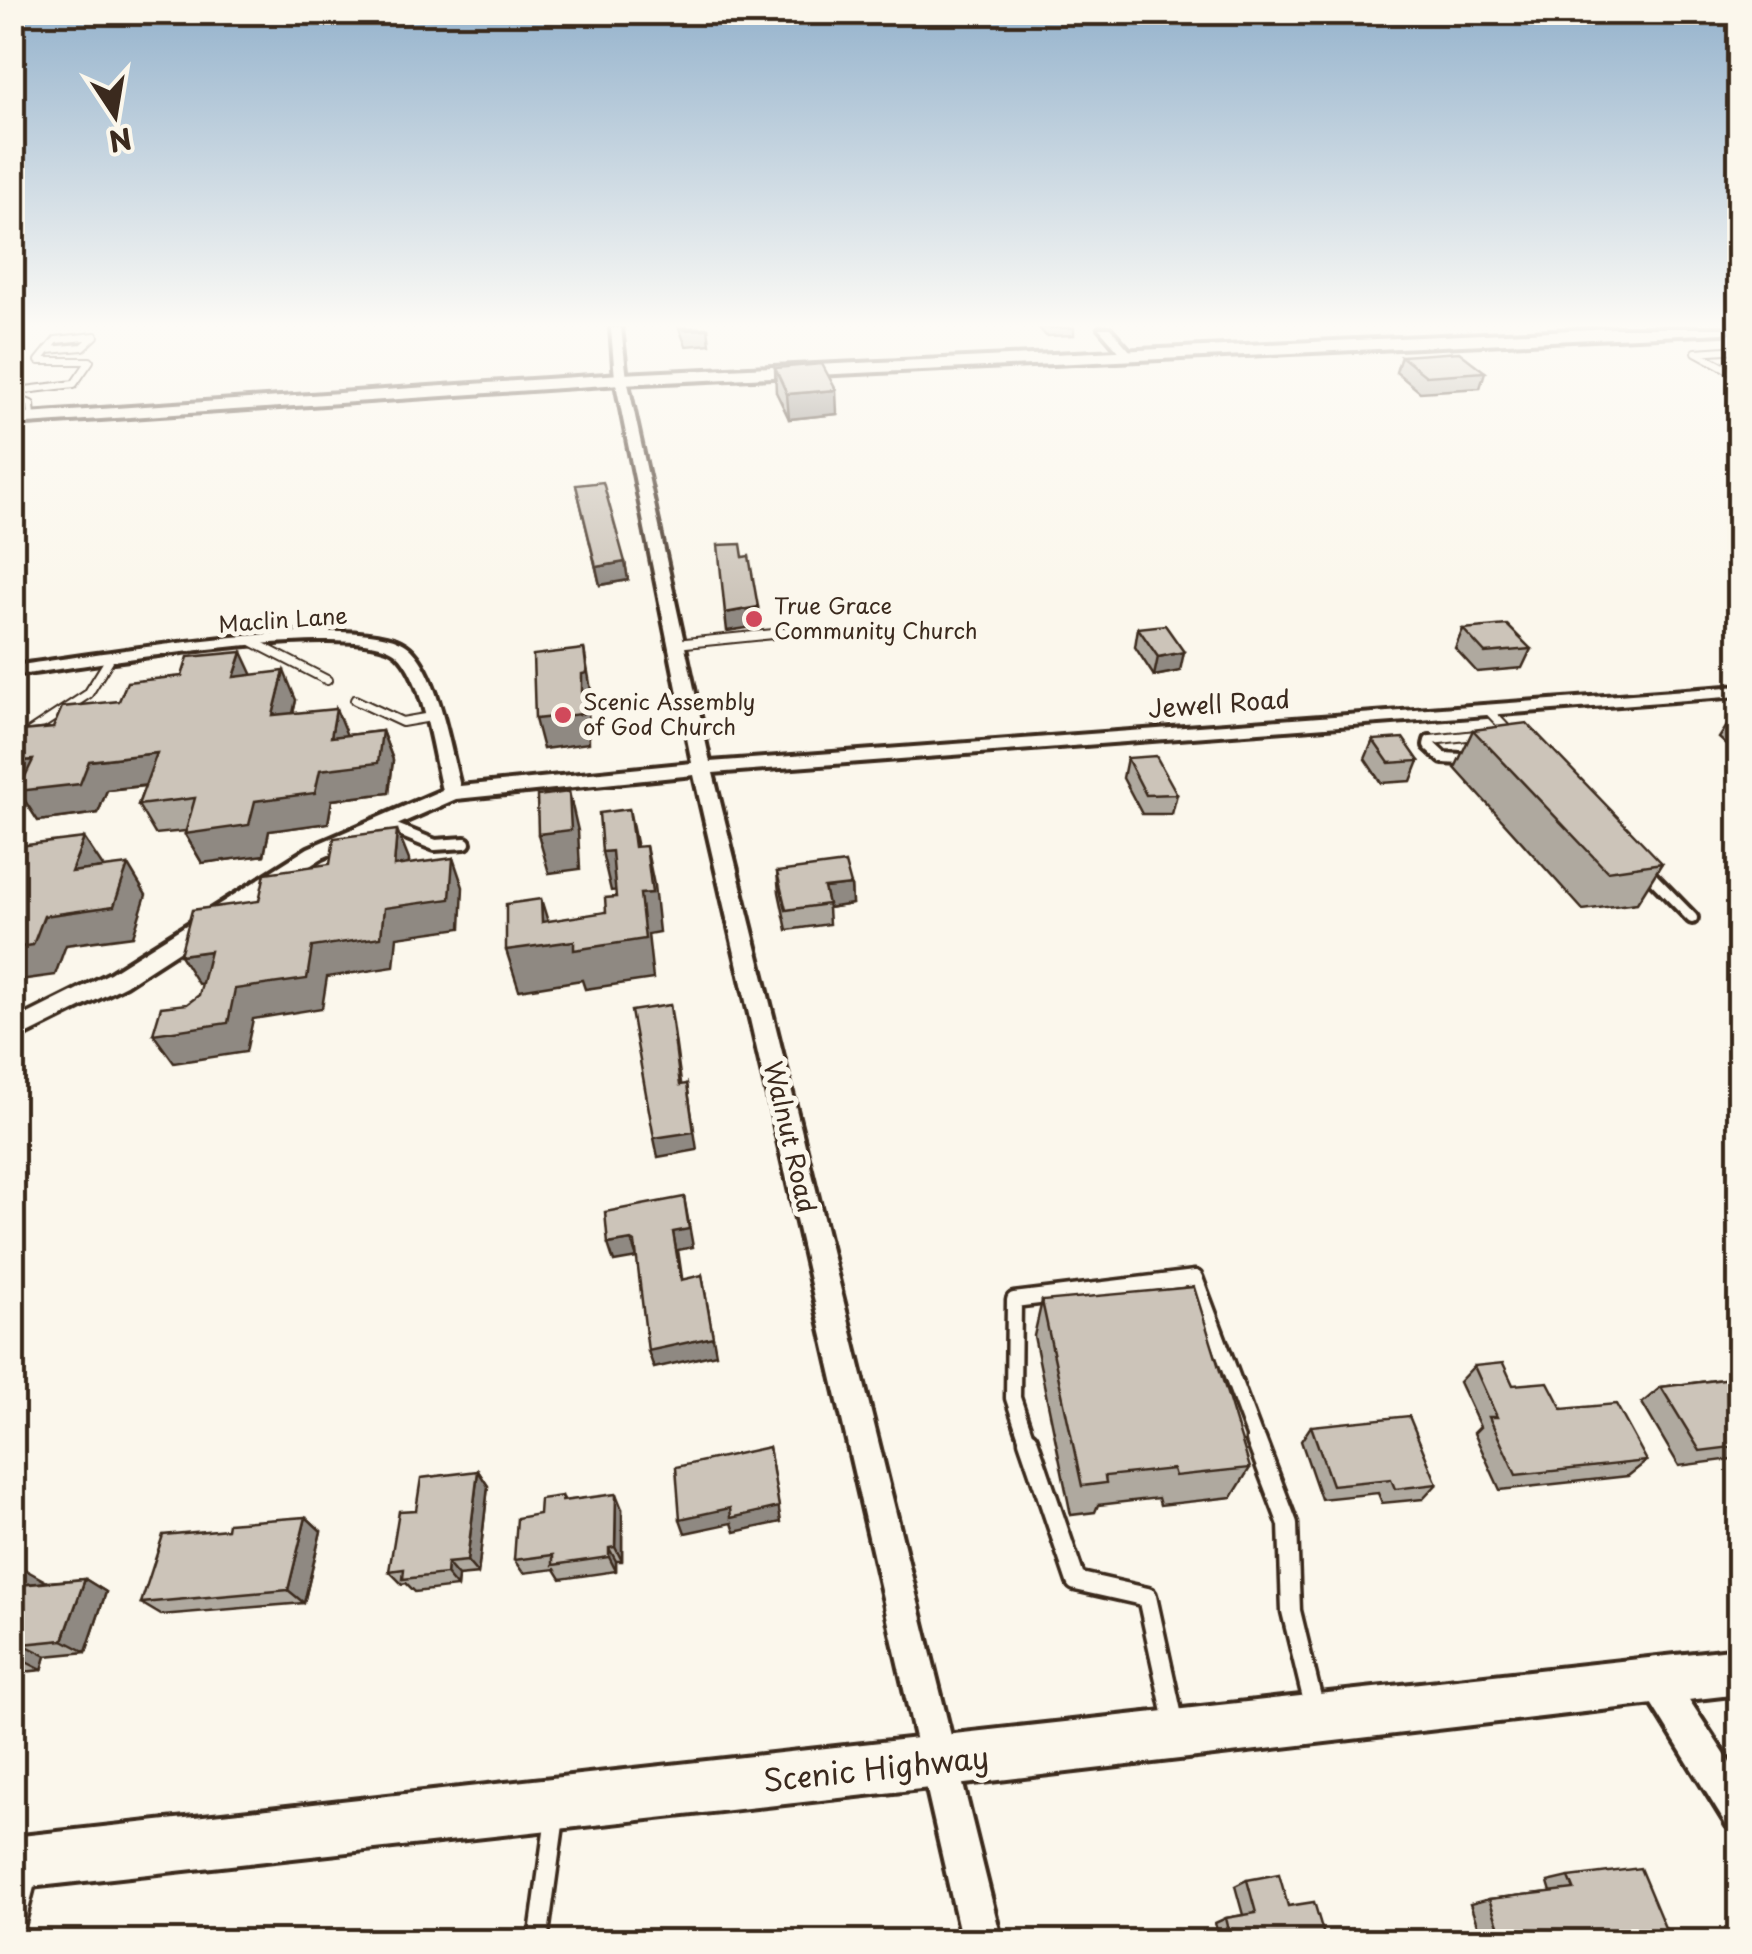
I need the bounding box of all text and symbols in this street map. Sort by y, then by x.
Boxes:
north arrow [65,65,165,165]
text: N [105,118,136,164]
place label: True Grace Community Church [774,588,978,646]
street label: Maclin Lane [217,598,349,639]
marker: True Grace Community Church [743,608,765,630]
street label: Jewell Road [1147,679,1291,727]
place label: Scenic Assembly of God Church [583,684,755,742]
marker: Scenic Assembly of God Church [552,704,574,726]
street label: Walnut Road [755,1057,827,1216]
street label: Scenic Highway [761,1733,991,1802]

